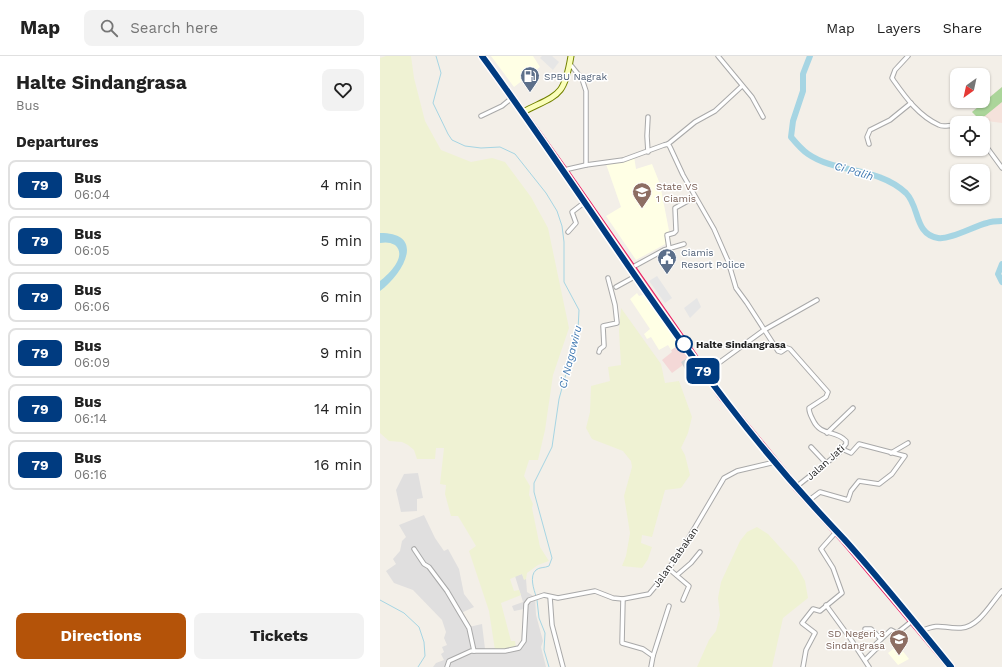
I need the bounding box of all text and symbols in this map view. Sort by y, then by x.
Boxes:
search box [84,10,364,46]
text: Map [20,16,60,39]
icon: search [98,17,120,39]
text: Search here [130,19,218,37]
text: Map [826,20,855,36]
text: Layers [877,20,921,36]
text: Share [943,20,982,36]
fuel station icon: SPBU Nagrak [519,65,541,93]
north arrow [950,68,990,108]
map controls [950,68,990,204]
button: heart [322,69,364,111]
text: Halte Sindangrasa [16,71,187,94]
place label: SPBU Nagrak [544,71,607,82]
text: Bus [16,98,39,113]
button: locate [950,116,990,156]
text: Departures [16,133,99,151]
water label: Ci Palih [833,160,875,183]
button: layers [950,164,990,204]
text: Bus [74,169,102,187]
text: 4 min [320,176,362,194]
text: 79 [31,177,49,193]
school or university icon: State VS 1 Ciamis [631,181,653,209]
place label: State VS 1 Ciamis [656,181,698,204]
text: 06:04 [74,187,110,202]
text: Bus [74,225,102,243]
text: 5 min [321,232,362,250]
text: 79 [31,233,49,249]
text: 06:05 [74,243,110,258]
public building icon: Ciamis Resort Police [656,247,678,275]
place label: Ciamis Resort Police [681,247,745,270]
text: Bus [74,281,102,299]
text: 6 min [320,288,362,306]
text: 79 [31,289,49,305]
text: 06:06 [74,299,110,314]
water label: Ci Nagawiru [556,324,585,390]
marker: Halte Sindangrasa [675,335,693,353]
text: Bus [74,337,102,355]
place label: Halte Sindangrasa [696,339,786,350]
text: 9 min [320,344,362,362]
text: 79 [31,345,49,361]
text: 06:09 [74,355,110,370]
line badge: 79 [685,358,721,384]
text: 79 [694,363,712,379]
text: Bus [74,393,102,411]
text: 14 min [314,400,362,418]
text: 79 [31,401,49,417]
text: 06:14 [74,411,107,426]
street label: Jalan Jati [804,443,846,482]
text: Bus [74,449,102,467]
text: 16 min [314,456,362,474]
text: 79 [31,457,49,473]
text: 06:16 [74,467,107,482]
street label: Jalan Babakan [651,525,700,590]
button: Directions [16,613,186,659]
button: Tickets [194,613,364,659]
place label: SD Negeri 3 Sindangrasa [826,628,885,651]
school or university icon: SD Negeri 3 Sindangrasa [888,628,910,656]

